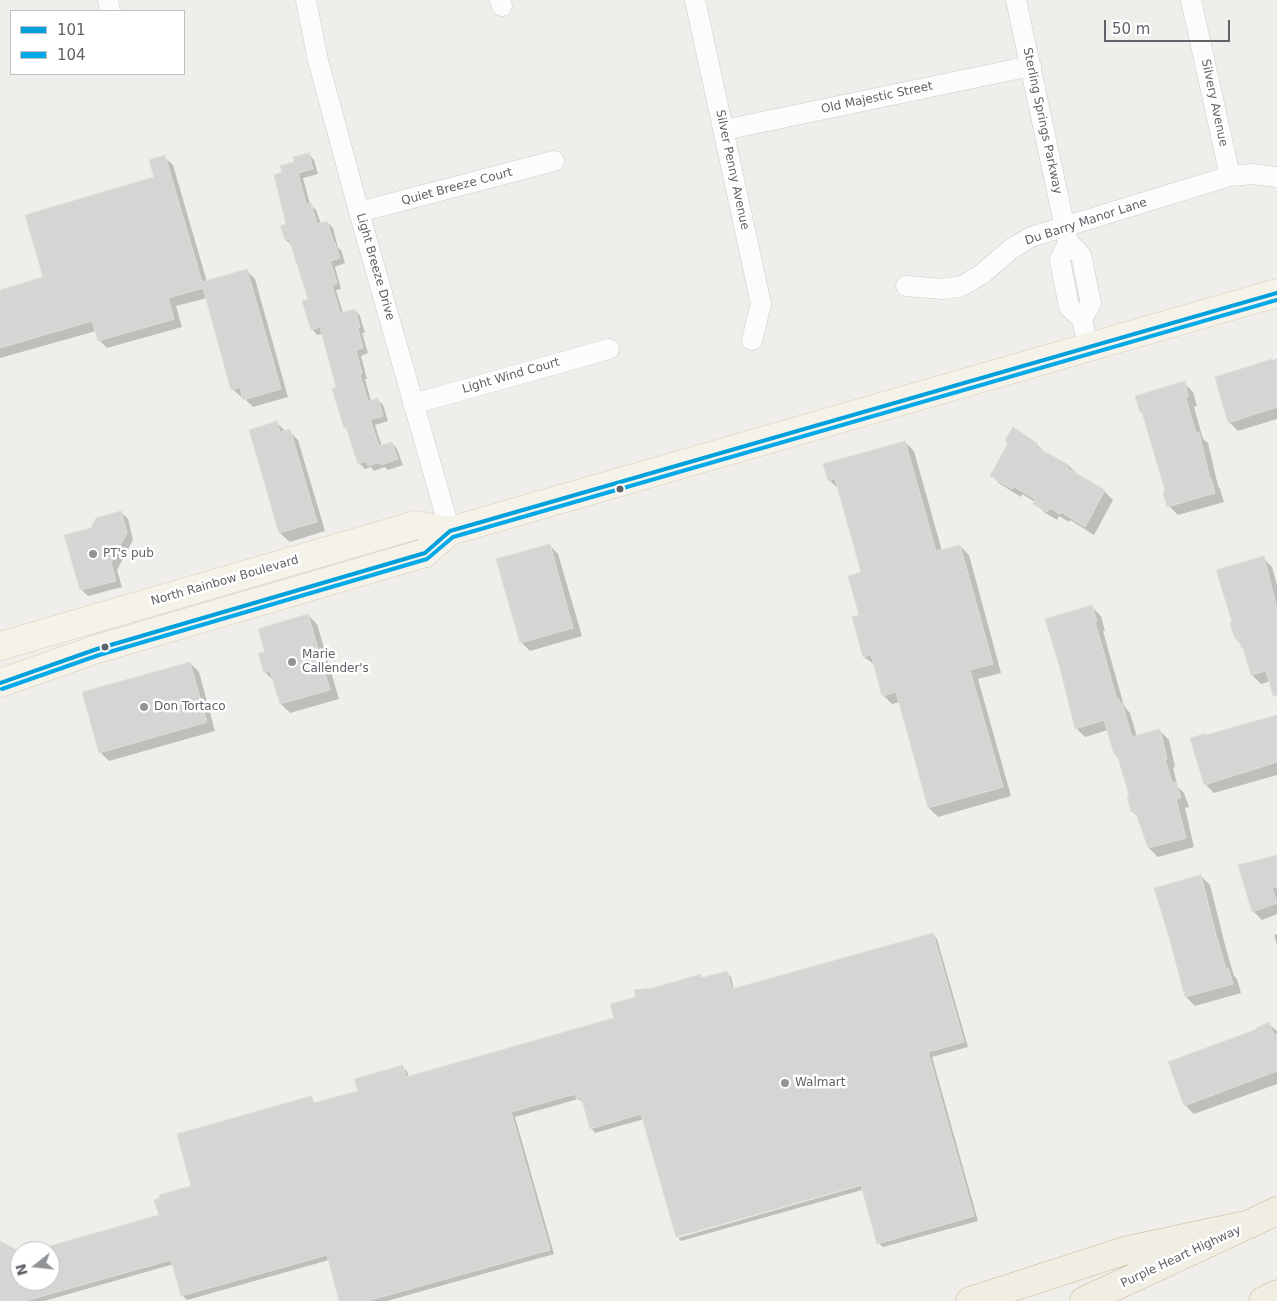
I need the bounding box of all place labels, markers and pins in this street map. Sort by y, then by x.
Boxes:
unlabelled marker [615,484,625,494]
place label: PT's pub [103,547,154,561]
marker: PT's pub [87,548,99,560]
unlabelled marker [100,642,110,652]
place label: Marie Callender's [302,648,369,676]
marker: Marie Callender's [286,656,298,668]
place label: Don Tortaco [154,700,226,714]
marker: Don Tortaco [138,701,150,713]
place label: Walmart [795,1076,845,1090]
marker: Walmart [779,1077,791,1089]

